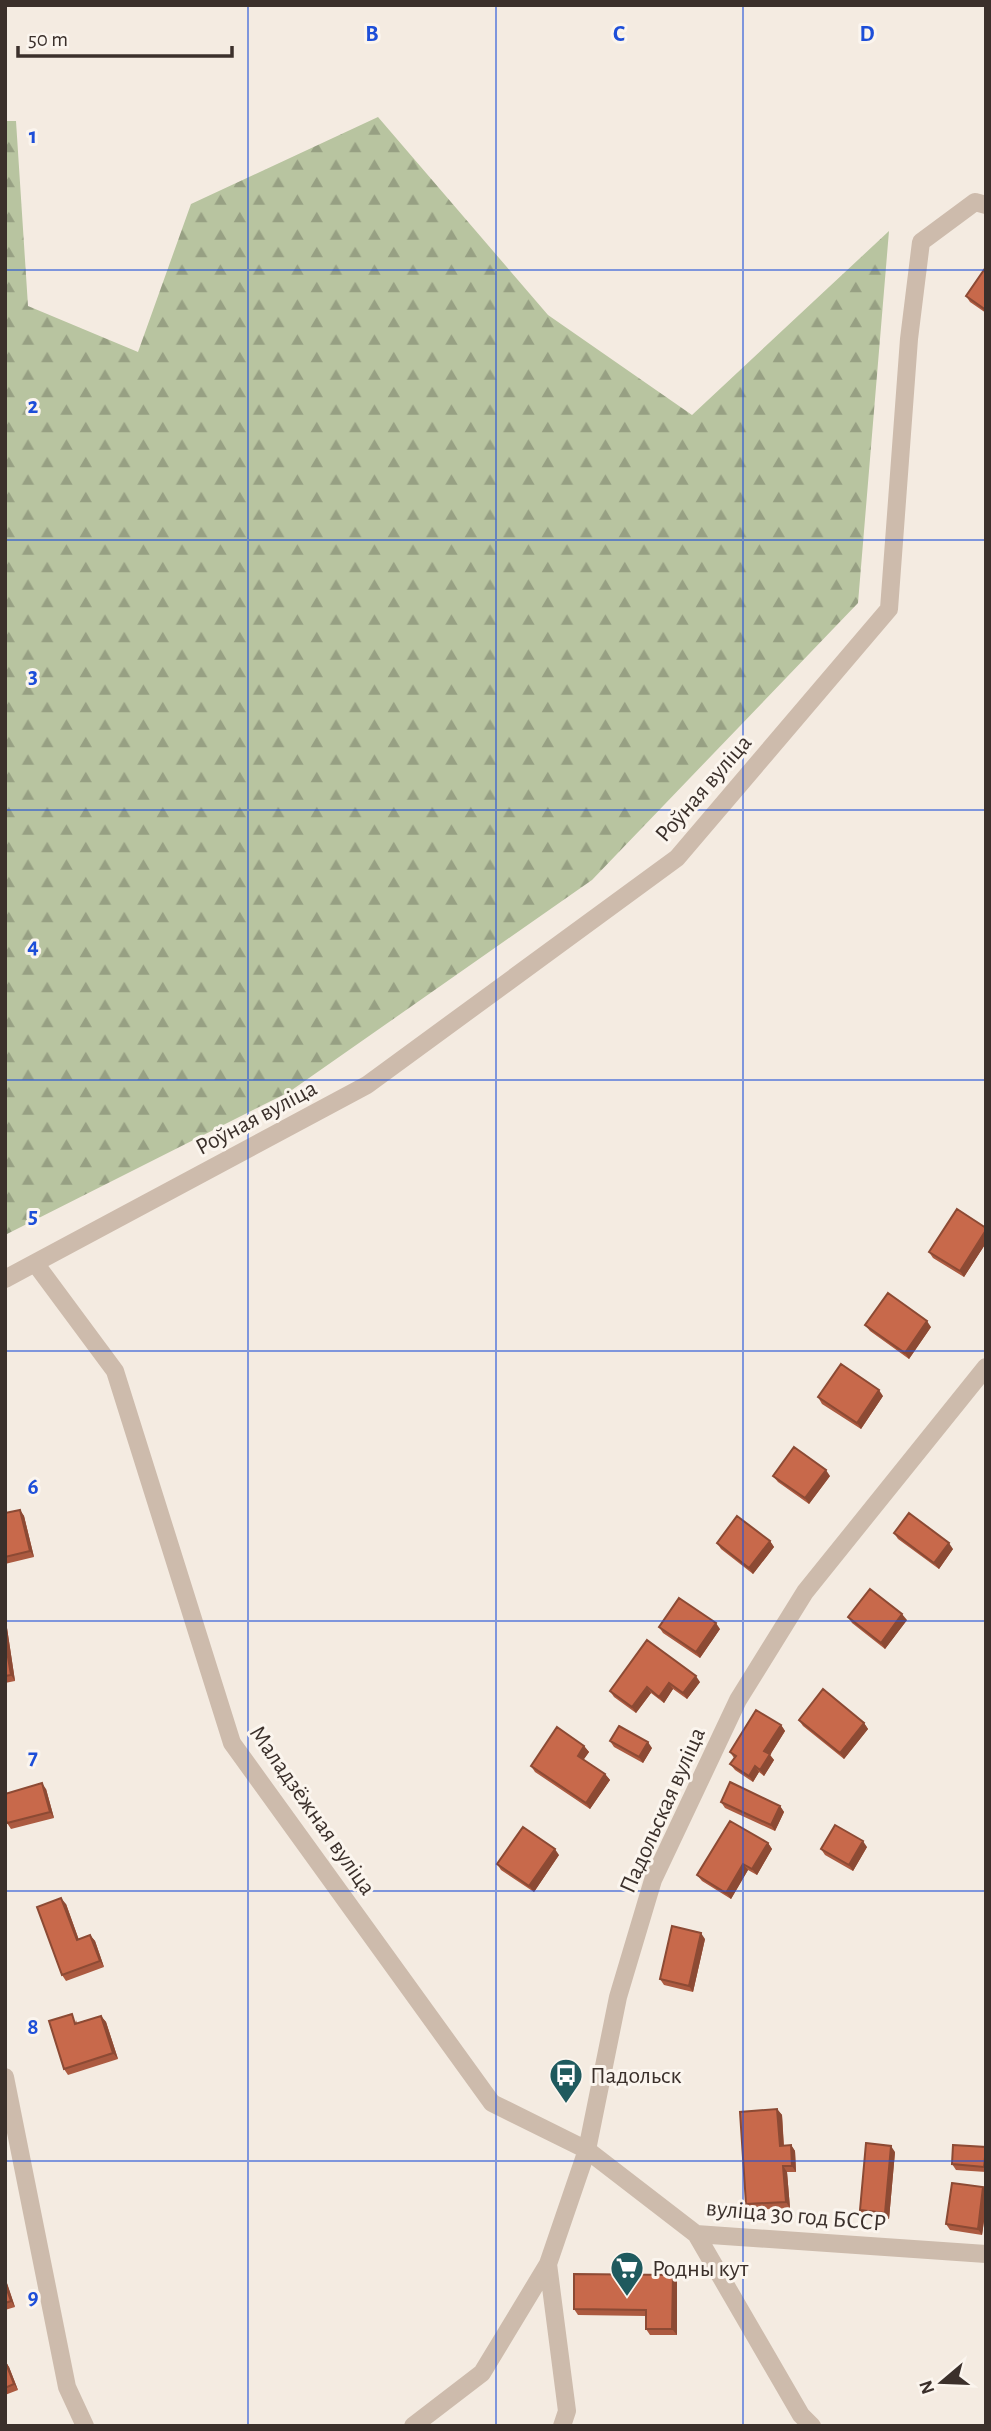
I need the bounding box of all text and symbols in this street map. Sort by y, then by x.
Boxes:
scale bar [18,14,231,58]
text: B [365,23,379,46]
text: C [613,23,625,46]
text: D [859,23,875,46]
text: 50 m [28,29,68,50]
text: 1 [29,125,37,148]
text: 2 [28,395,39,418]
text: 3 [28,665,38,688]
street label: Роўная вуліца [651,730,757,847]
text: 4 [27,935,39,958]
street label: Роўная вуліца [192,1076,321,1160]
text: 5 [28,1205,38,1228]
text: 6 [27,1476,39,1499]
street label: Маладзёжная вуліца [245,1721,380,1900]
street label: Падольская вуліца [616,1724,710,1897]
text: 7 [28,1746,38,1769]
text: 8 [27,2016,39,2039]
bus stop icon: Падольск [547,2056,585,2105]
place label: Падольск [590,2064,682,2088]
street label: вуліца 30 год БССР [705,2196,887,2236]
supermarket icon: Родны кут [608,2249,646,2298]
place label: Родны кут [652,2257,749,2281]
text: 9 [27,2286,39,2309]
north arrow [907,2347,977,2417]
text: N [916,2378,938,2396]

